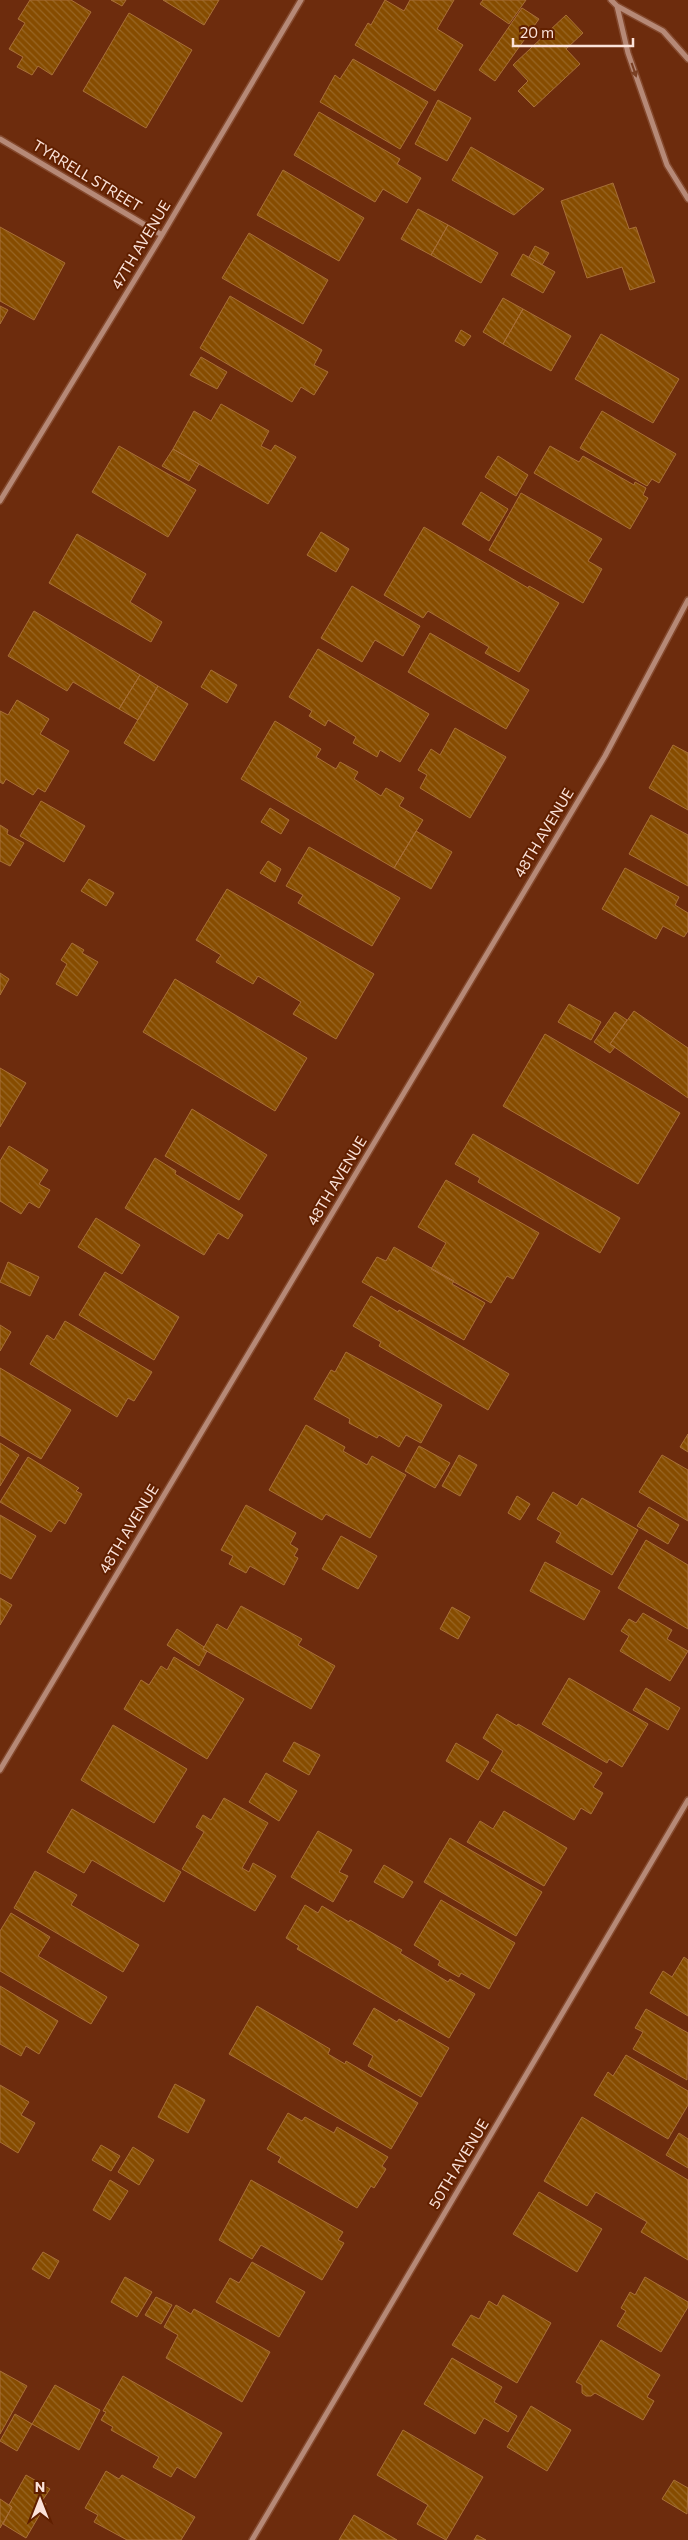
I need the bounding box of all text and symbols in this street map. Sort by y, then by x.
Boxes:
scale bar [513,15,633,47]
text: 20 m [520,23,554,41]
one-way arrow [631,63,638,78]
street label: TYRRELL STREET [30,135,146,215]
street label: 47TH AVENUE [107,197,174,292]
street label: 48TH AVENUE [509,784,577,880]
street label: 48TH AVENUE [302,1132,370,1228]
street label: 48TH AVENUE [94,1480,162,1576]
street label: 50TH AVENUE [424,2115,492,2212]
north arrow [15,2475,65,2525]
text: N [35,2478,45,2495]

